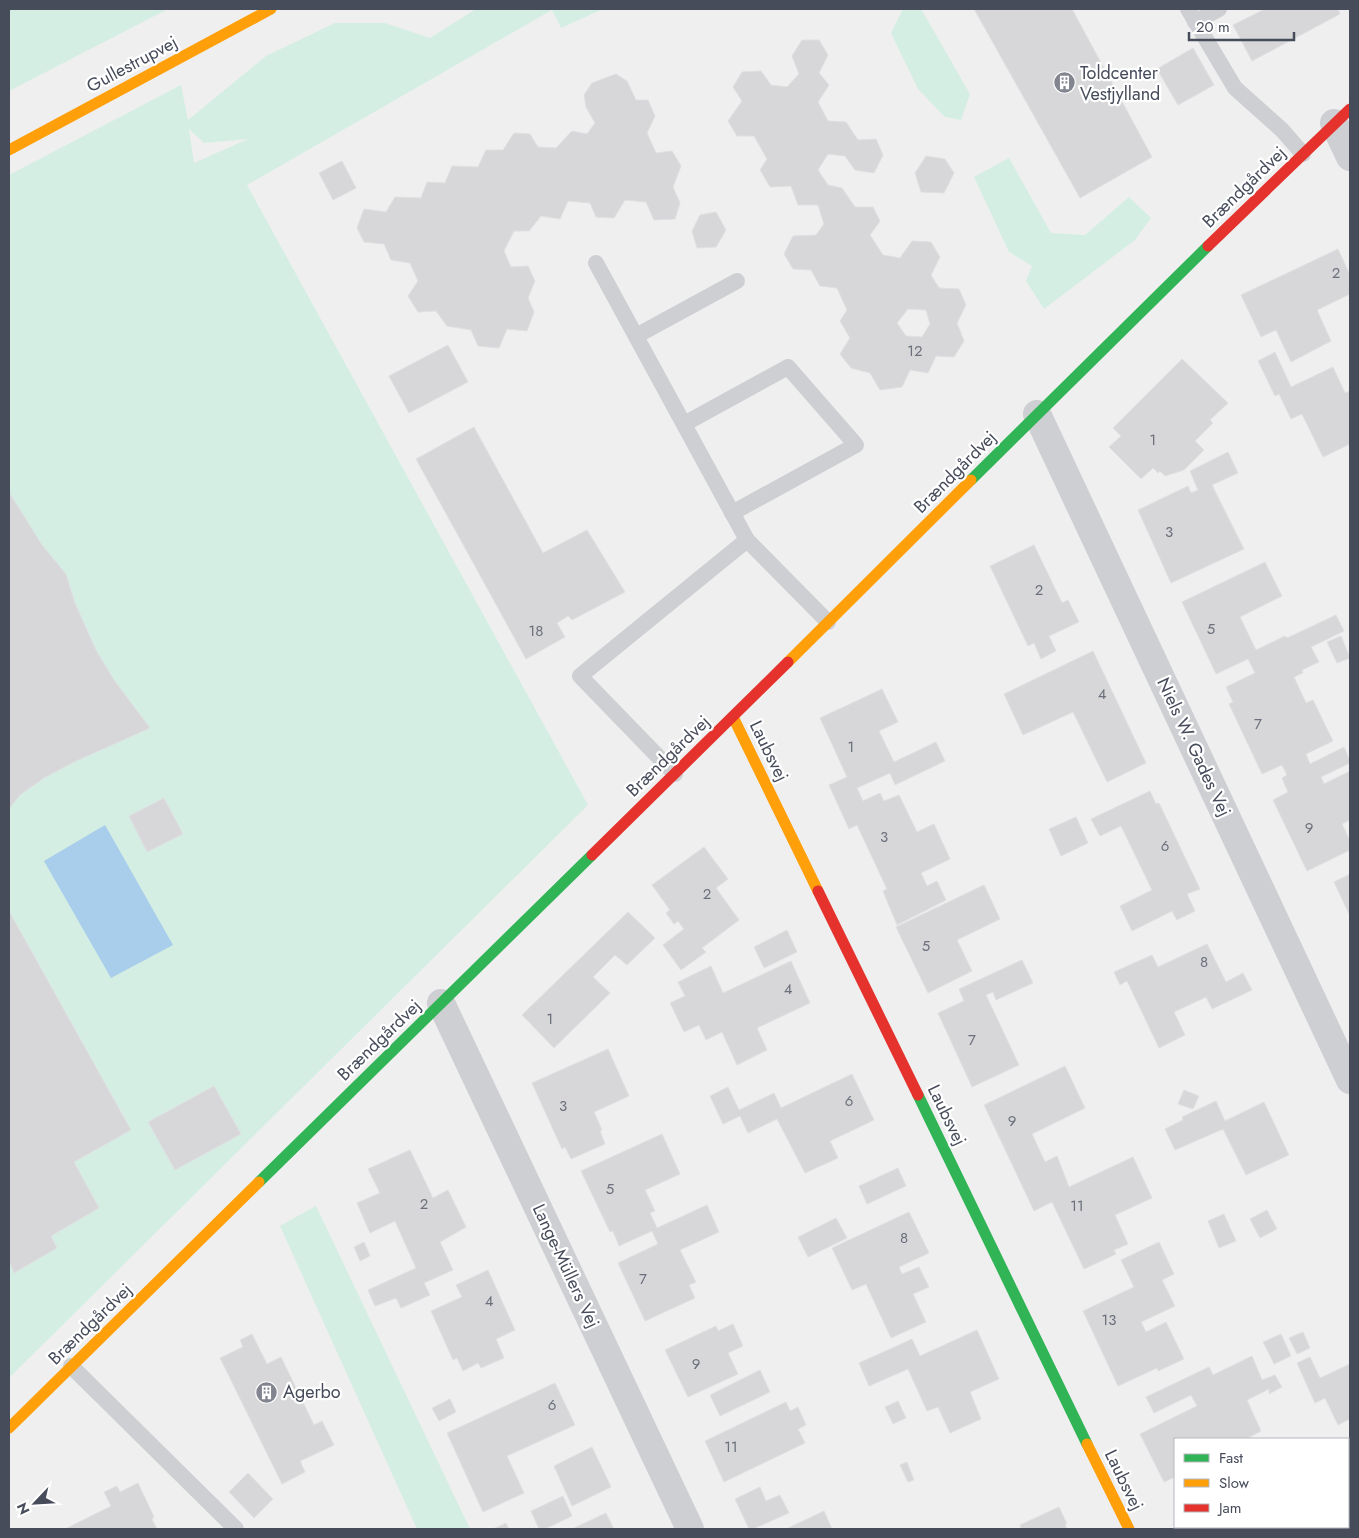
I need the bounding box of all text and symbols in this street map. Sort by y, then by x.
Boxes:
scale bar [1189,10,1294,42]
text: 20 m [1196,16,1230,38]
street label: Gullestrupvej [82,29,182,99]
place label: Toldcenter Vestjylland [1080,60,1160,107]
building icon: Toldcenter Vestjylland [1052,71,1076,95]
street label: Brændgårdvej [1196,140,1292,234]
house number: 2 [1332,262,1340,284]
house number: 12 [907,340,923,362]
street label: Brændgårdvej [908,425,1002,519]
house number: 1 [1150,429,1156,451]
house number: 3 [1165,521,1173,543]
house number: 2 [1035,579,1043,601]
house number: 5 [1207,618,1215,640]
house number: 18 [529,620,543,642]
street label: Niels W. Gades Vej [1150,673,1238,821]
house number: 4 [1098,683,1107,705]
street label: Brændgårdvej [620,709,716,803]
house number: 7 [1254,713,1262,735]
street label: Laubsvej [743,716,795,786]
house number: 1 [848,736,854,758]
house number: 9 [1305,817,1313,839]
house number: 3 [880,826,888,848]
house number: 6 [1161,835,1169,857]
house number: 2 [703,883,711,905]
house number: 5 [922,935,930,957]
house number: 8 [1200,951,1208,973]
house number: 4 [784,978,793,1000]
street label: Brændgårdvej [331,993,427,1087]
house number: 1 [547,1008,553,1030]
house number: 7 [968,1029,976,1051]
street label: Laubsvej [921,1080,973,1150]
house number: 6 [845,1090,853,1112]
house number: 3 [559,1095,567,1117]
house number: 9 [1008,1110,1016,1132]
house number: 5 [606,1178,614,1200]
house number: 2 [420,1193,428,1215]
house number: 11 [1070,1195,1084,1217]
street label: Lange-Müllers Vej [526,1200,606,1332]
house number: 8 [900,1227,908,1249]
house number: 7 [639,1268,647,1290]
street label: Brændgårdvej [42,1277,138,1371]
house number: 4 [485,1290,494,1312]
house number: 13 [1102,1309,1116,1331]
house number: 9 [692,1353,700,1375]
place label: Agerbo [283,1379,341,1405]
building icon: Agerbo [255,1380,279,1404]
house number: 6 [548,1394,556,1416]
house number: 11 [724,1436,738,1458]
legend [1174,1438,1349,1528]
street label: Laubsvej [1098,1445,1150,1515]
text: Fast [1219,1447,1243,1469]
text: Slow [1219,1472,1250,1494]
north arrow [10,1478,60,1528]
text: Jam [1217,1497,1242,1519]
text: N [12,1499,35,1518]

